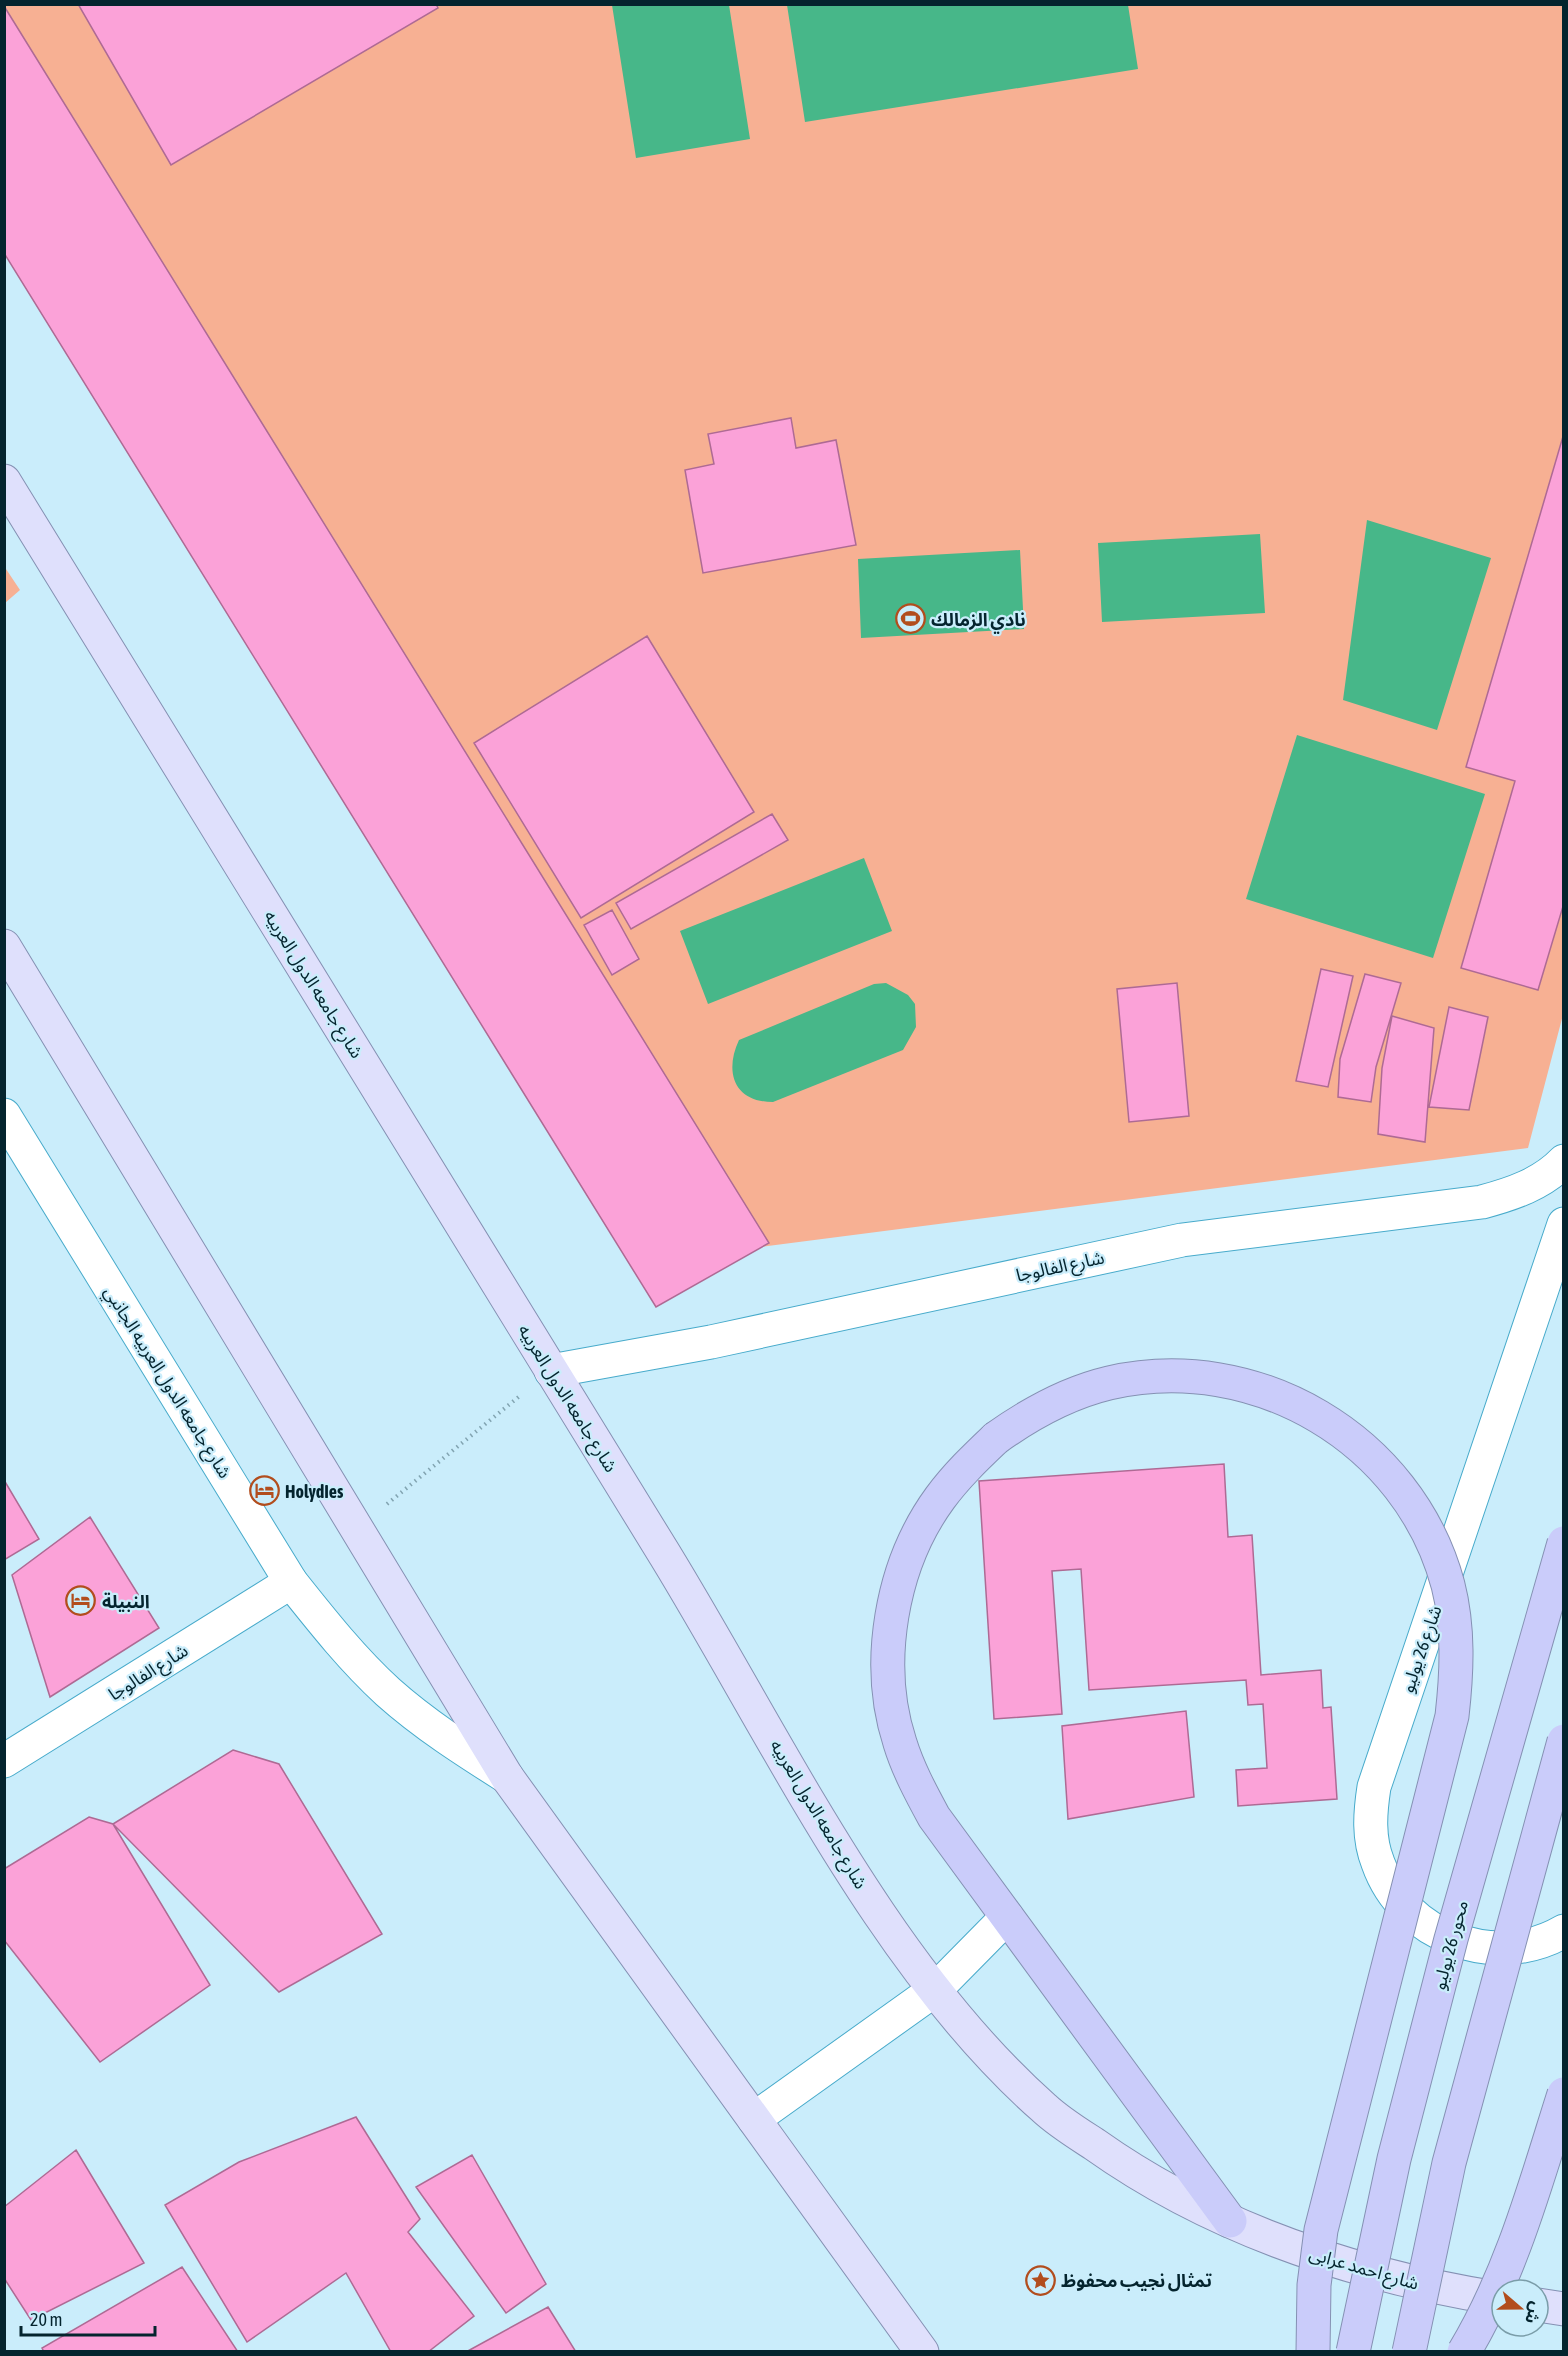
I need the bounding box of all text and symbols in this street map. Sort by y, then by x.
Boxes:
sports icon: نادي الزمالك [894,603,926,635]
place label: نادي الزمالك [931,609,1026,634]
street label: شارع جامعه الدول العربيه [257,906,368,1064]
street label: شارع الفالوجا [1014,1246,1107,1290]
street label: شارع جامعه الدول العربيه الجانبي [97,1282,236,1484]
street label: شارع جامعه الدول العربيه [511,1320,622,1478]
hotel icon: HolydIes [248,1475,280,1507]
place label: HolydIes [285,1481,344,1502]
hotel icon: النبيلة [65,1585,97,1617]
place label: النبيلة [102,1591,150,1612]
street label: شارع 26 يوليو [1396,1603,1449,1697]
street label: شارع الفالوجا [104,1639,194,1708]
street label: شارع جامعه الدول العربيه [763,1736,872,1894]
street label: محور 26 يوليو [1428,1898,1473,1992]
street label: شارع احمد عرابى [1306,2242,1421,2298]
place icon: تمثال نجيب محفوظ [1024,2264,1056,2296]
place label: تمثال نجيب محفوظ [1061,2270,1212,2292]
north arrow [1490,2278,1550,2338]
scale bar [21,2299,154,2337]
text: ش [1521,2299,1546,2327]
text: 20 m [30,2309,62,2330]

